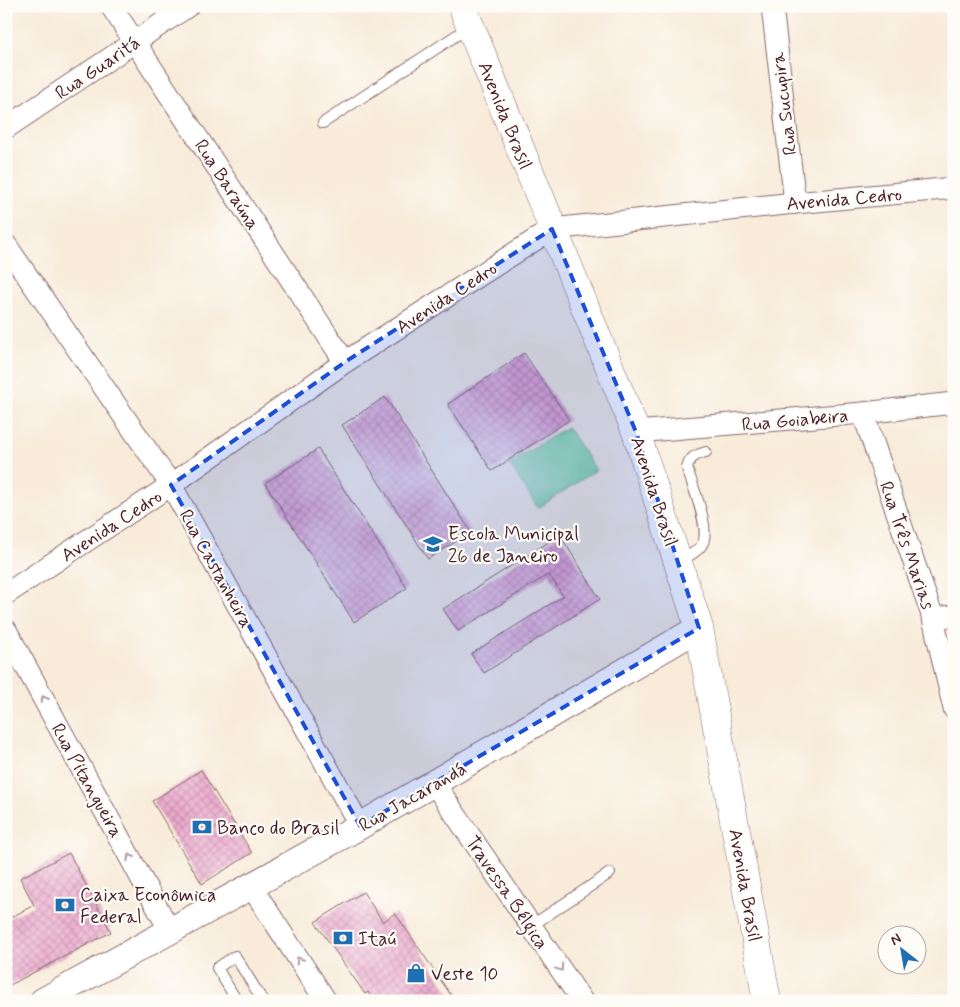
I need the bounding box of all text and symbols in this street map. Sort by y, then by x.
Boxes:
street label: Rua Guaritá [50,31,145,106]
street label: Rua Sucupira [766,50,803,157]
street label: Avenida Brasil [472,58,538,173]
street label: Rua Baraúna [188,135,265,235]
street label: Avenida Cedro [785,182,903,217]
street label: Avenida Cedro [391,256,502,340]
street label: Rua Goiabeira [741,403,849,438]
street label: Avenida Brasil [624,433,683,550]
street label: Rua Três Marias [873,478,940,614]
street label: Avenida Cedro [56,484,167,568]
street label: Rua Castanheira [173,505,259,632]
place label: Escola Municipal 26 de Janeiro [448,522,579,569]
school or university icon: Escola Municipal 26 de Janeiro [422,533,444,555]
one-way arrow [40,695,50,704]
street label: Rua Pitangueira [44,719,128,843]
street label: Rua Jacarandá [354,756,471,838]
bank icon: Banco do Brasil [191,816,213,838]
place label: Banco do Brasil [217,816,340,841]
street label: Avenida Brasil [722,827,767,944]
street label: Travessa Bélgica [457,831,554,956]
one-way arrow [126,853,136,862]
place label: Caixa Econômica Federal [80,883,216,930]
bank icon: Caixa Econômica Federal [54,894,76,916]
north arrow [878,924,928,974]
bank icon: Itaú [332,927,354,949]
place label: Itaú [358,927,396,952]
text: N [887,930,904,950]
one-way arrow [296,956,305,966]
shop icon: Veste 10 [405,962,427,984]
place label: Veste 10 [431,962,499,987]
one-way arrow [554,962,563,972]

